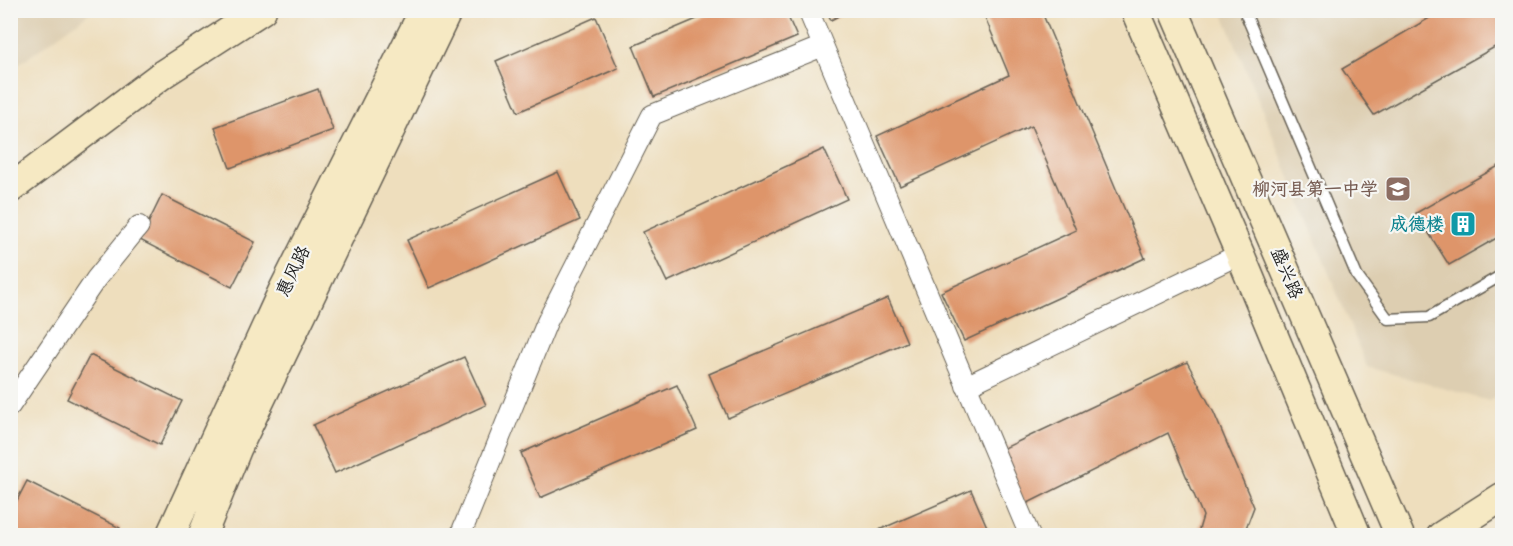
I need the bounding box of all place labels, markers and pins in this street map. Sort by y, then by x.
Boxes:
place label: 柳河县第一中学 [1252,174,1378,201]
school or university icon: 柳河县第一中学 [1383,174,1413,204]
place label: 成德楼 [1390,209,1444,236]
building icon: 成德楼 [1448,209,1478,239]

